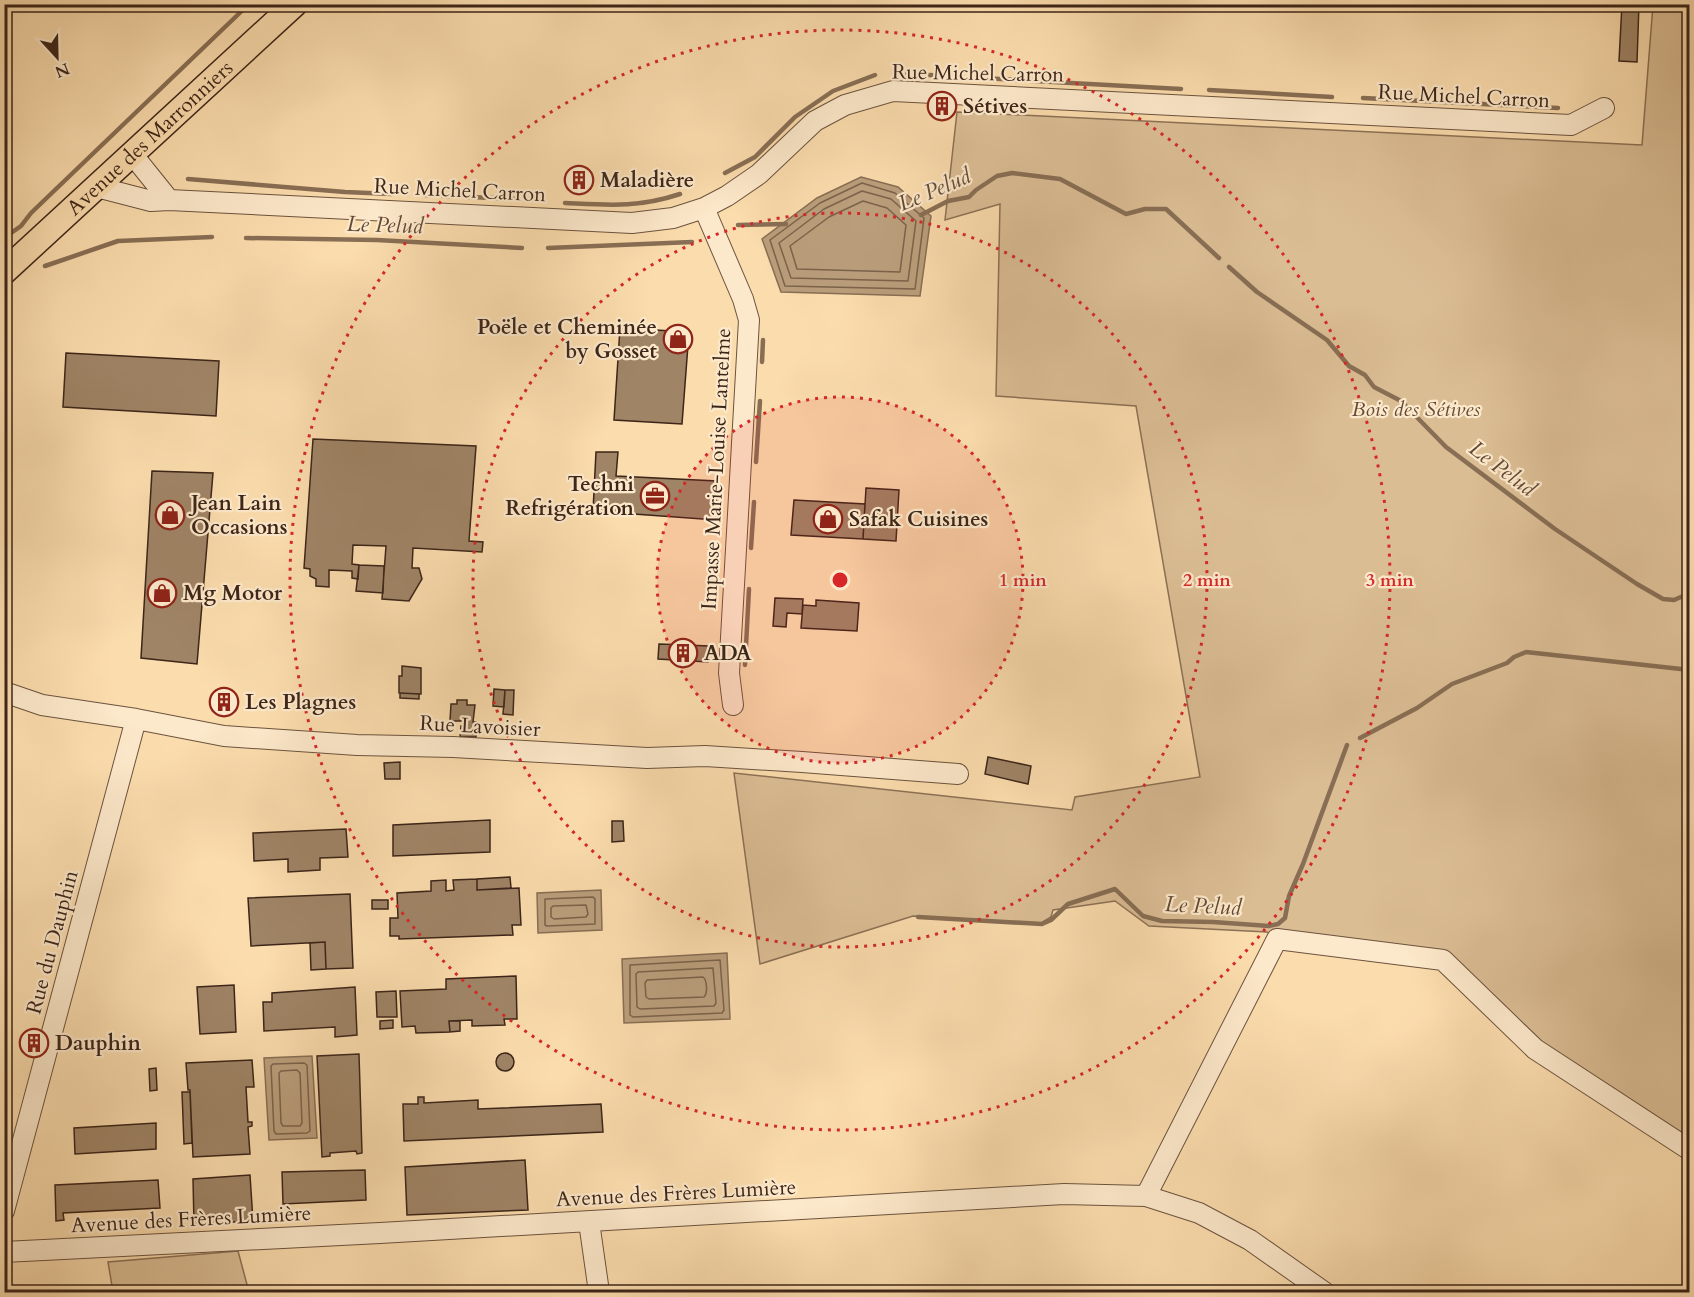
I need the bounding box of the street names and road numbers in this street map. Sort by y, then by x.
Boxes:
street label: Avenue des Marronniers [60,54,240,222]
street label: Rue Michel Carron [892,57,1064,90]
street label: Rue Michel Carron [1377,78,1551,115]
street label: Rue Michel Carron [373,172,547,209]
street label: Impasse Marie-Louise Lantelme [695,327,738,611]
street label: Rue Lavoisier [419,709,542,744]
street label: Rue du Dauphin [19,867,86,1017]
street label: Avenue des Frères Lumière [555,1173,797,1214]
street label: Avenue des Frères Lumière [70,1199,312,1240]

